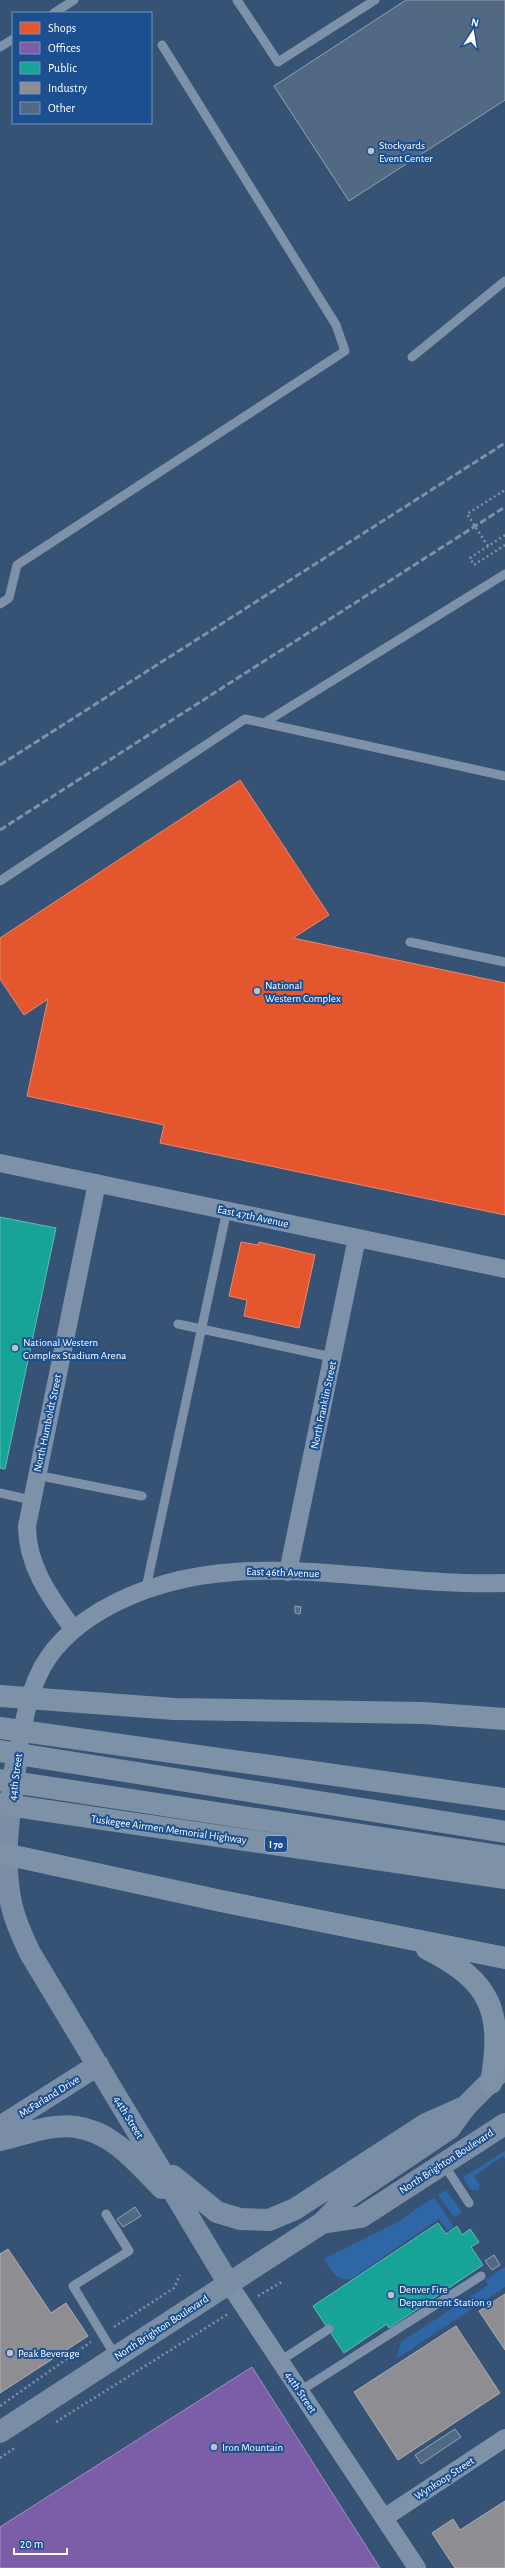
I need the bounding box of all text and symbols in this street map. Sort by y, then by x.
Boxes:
legend [12,12,152,124]
north arrow [453,12,493,52]
text: N [470,17,480,29]
text: Shops [48,22,76,34]
text: Offices [48,42,81,54]
text: Public [48,62,77,74]
text: Industry [48,82,87,95]
text: Other [48,102,75,114]
place label: Stockyards Event Center [379,140,433,164]
marker: Stockyards Event Center [366,146,376,156]
place label: National Western Complex [265,980,341,1004]
marker: National Western Complex [252,986,262,996]
street label: East 47th Avenue [216,1204,290,1229]
place label: National Western Complex Stadium Arena [23,1337,126,1361]
marker: National Western Complex Stadium Arena [10,1343,20,1353]
street label: North Franklin Street [309,1360,338,1450]
street label: North Humboldt Street [32,1373,63,1473]
street label: East 46th Avenue [246,1566,320,1579]
street label: 44th Street [7,1752,24,1801]
street label: Tuskegee Airmen Memorial Highway [91,1813,248,1846]
road number: I 70 [265,1836,287,1852]
street label: McFarland Drive [17,2073,81,2119]
street label: 44th Street [112,2094,146,2141]
street label: North Brighton Boulevard [397,2127,496,2196]
place label: Denver Fire Department Station 9 [399,2284,492,2308]
marker: Denver Fire Department Station 9 [386,2290,396,2300]
street label: North Brighton Boulevard [112,2293,211,2362]
marker: Peak Beverage [5,2348,15,2358]
place label: Peak Beverage [18,2348,80,2359]
street label: 44th Street [283,2370,319,2415]
marker: Iron Mountain [209,2442,219,2452]
place label: Iron Mountain [222,2442,283,2453]
street label: Wynkoop Street [412,2455,477,2502]
scale bar [14,2530,67,2556]
text: 20 m [20,2538,43,2550]

